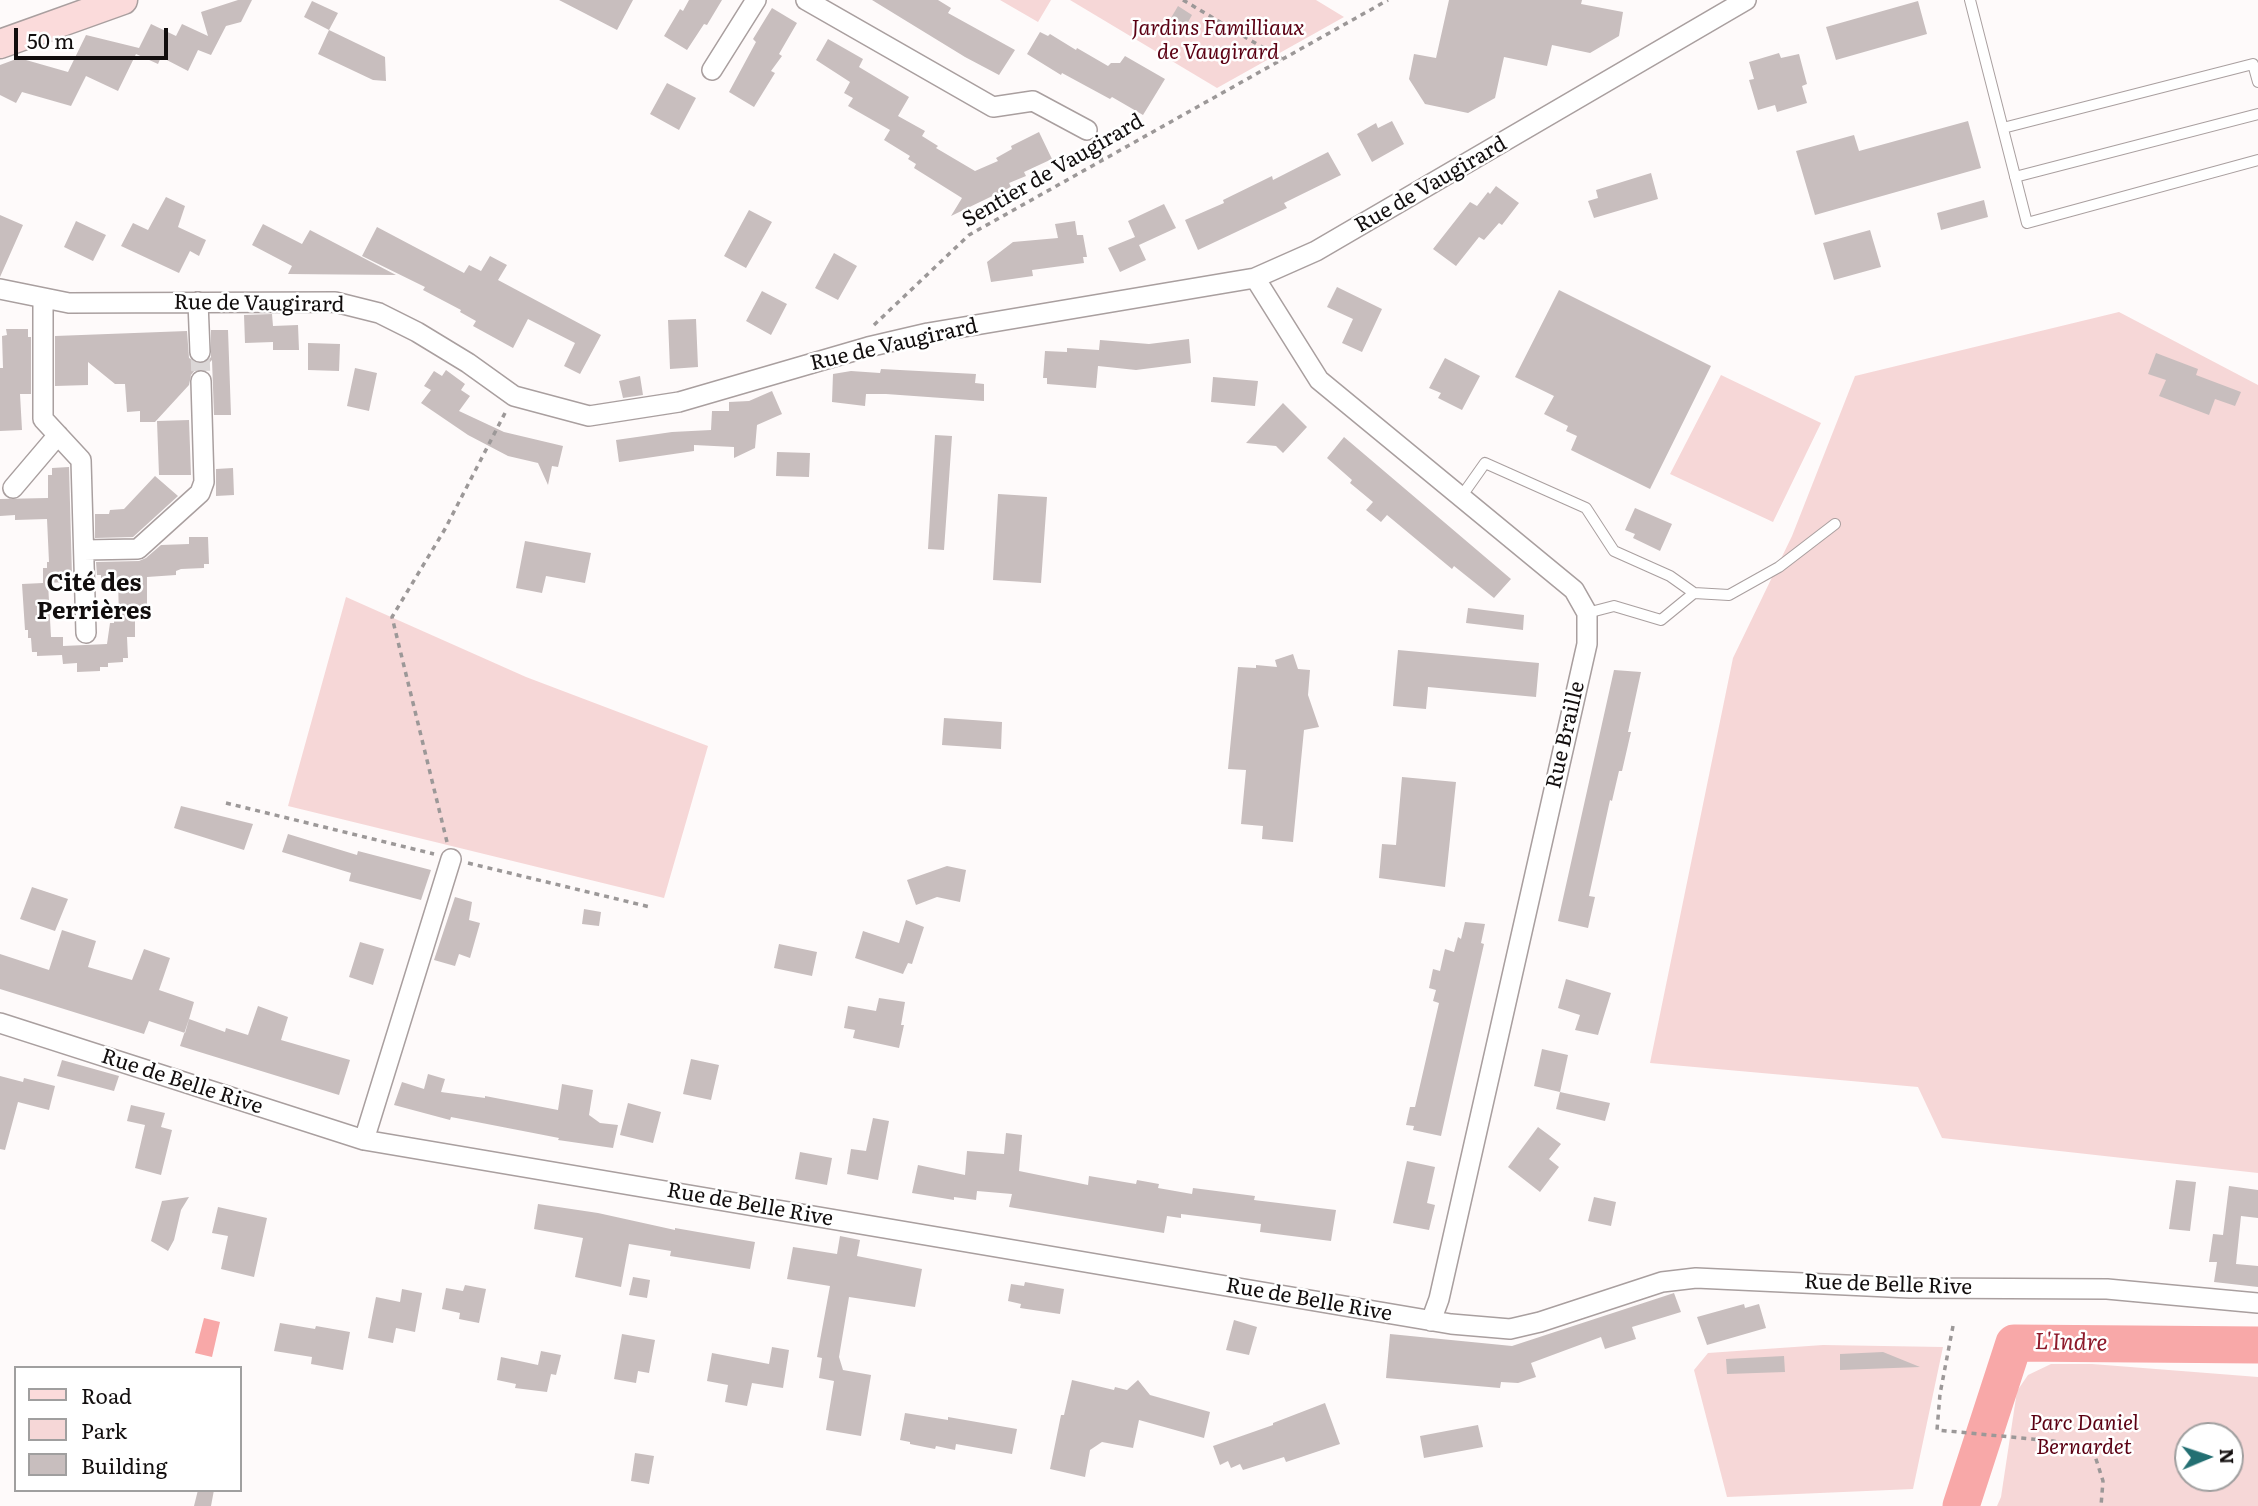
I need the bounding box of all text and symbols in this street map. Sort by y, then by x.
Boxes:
scale bar [18,14,172,58]
park label: Jardins Familliaux de Vaugirard [1132,16,1304,66]
text: 50 m [27,24,74,55]
street label: Sentier de Vaugirard [958,109,1148,233]
street label: Rue de Vaugirard [1351,131,1511,239]
street label: Rue de Vaugirard [173,290,345,318]
street label: Rue de Vaugirard [808,313,980,377]
district label: Cité des Perrières [37,570,151,626]
street label: Rue Braille [1541,679,1591,791]
street label: Rue de Belle Rive [98,1044,266,1120]
street label: Rue de Belle Rive [665,1178,835,1232]
street label: Rue de Belle Rive [1803,1269,1973,1301]
street label: Rue de Belle Rive [1224,1273,1394,1327]
water label: L'Indre [2034,1329,2108,1357]
legend [14,1366,242,1492]
text: Road [81,1379,132,1410]
park label: Parc Daniel Bernardet [2029,1411,2139,1461]
text: Park [81,1414,127,1445]
north arrow [2174,1422,2244,1492]
text: N [2214,1448,2242,1465]
text: Building [81,1449,167,1480]

